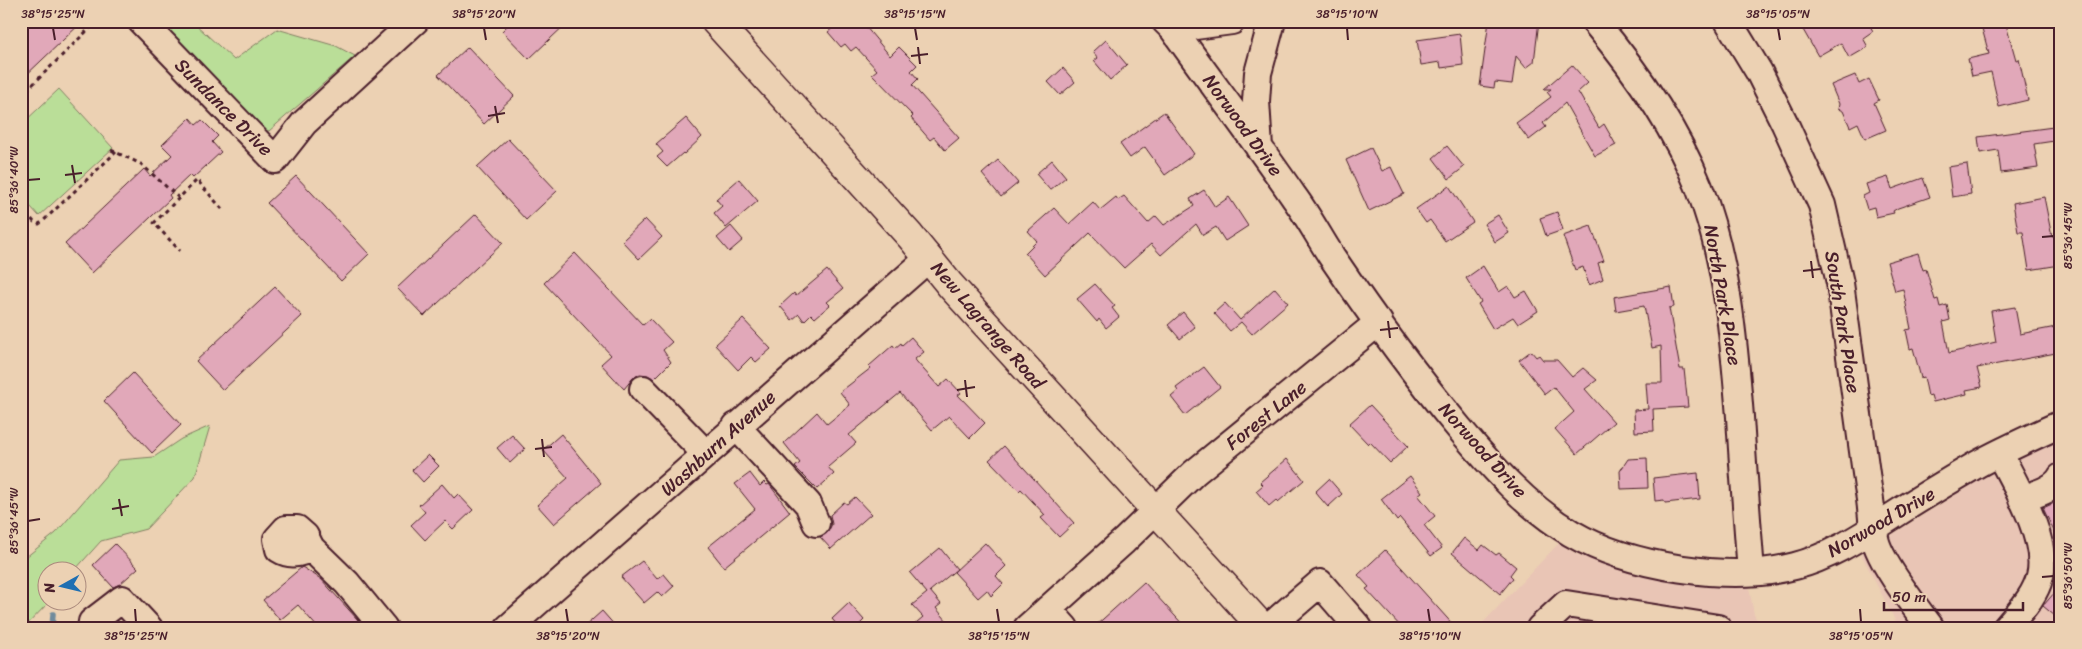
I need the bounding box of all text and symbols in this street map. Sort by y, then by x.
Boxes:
text: 38°15'25"N [21,3,85,25]
text: 38°15'20"N [452,3,517,25]
text: 38°15'15"N [884,3,947,25]
text: 38°15'10"N [1316,3,1379,25]
text: 38°15'05"N [1746,3,1811,25]
street label: Sundance Drive [167,50,281,164]
street label: Norwood Drive [1194,66,1292,184]
text: 85°36'40"W [3,146,25,213]
text: 85°36'45"W [2057,202,2079,269]
street label: North Park Place [1694,222,1752,368]
street label: South Park Place [1815,249,1871,396]
street label: New Lagrange Road [923,253,1055,398]
street label: Forest Lane [1218,371,1314,458]
street label: Washburn Avenue [652,381,784,504]
street label: Norwood Drive [1430,394,1536,506]
street label: Norwood Drive [1820,477,1942,566]
text: 85°36'45"W [3,487,25,554]
text: 85°36'50"W [2057,542,2079,609]
north arrow [38,562,88,612]
scale bar [1884,579,2023,611]
text: N [37,581,63,595]
text: 50 m [1892,584,1927,610]
text: 38°15'25"N [104,625,168,647]
text: 38°15'20"N [536,625,601,647]
text: 38°15'15"N [968,625,1031,647]
text: 38°15'10"N [1399,625,1462,647]
text: 38°15'05"N [1829,625,1894,647]

